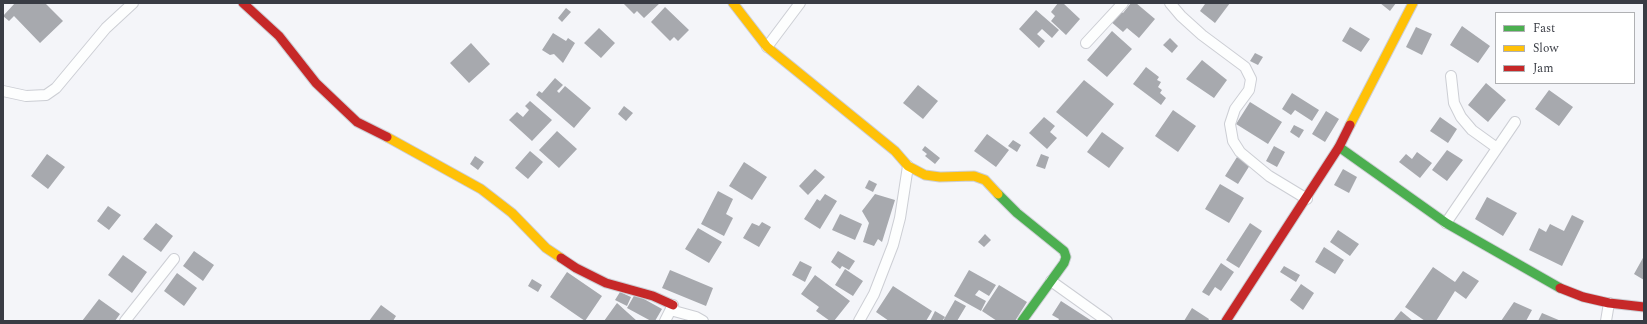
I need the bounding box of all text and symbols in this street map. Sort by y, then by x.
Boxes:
legend [1495,12,1635,84]
text: Fast [1533,19,1555,38]
text: Slow [1533,39,1558,58]
text: Jam [1533,59,1554,78]

